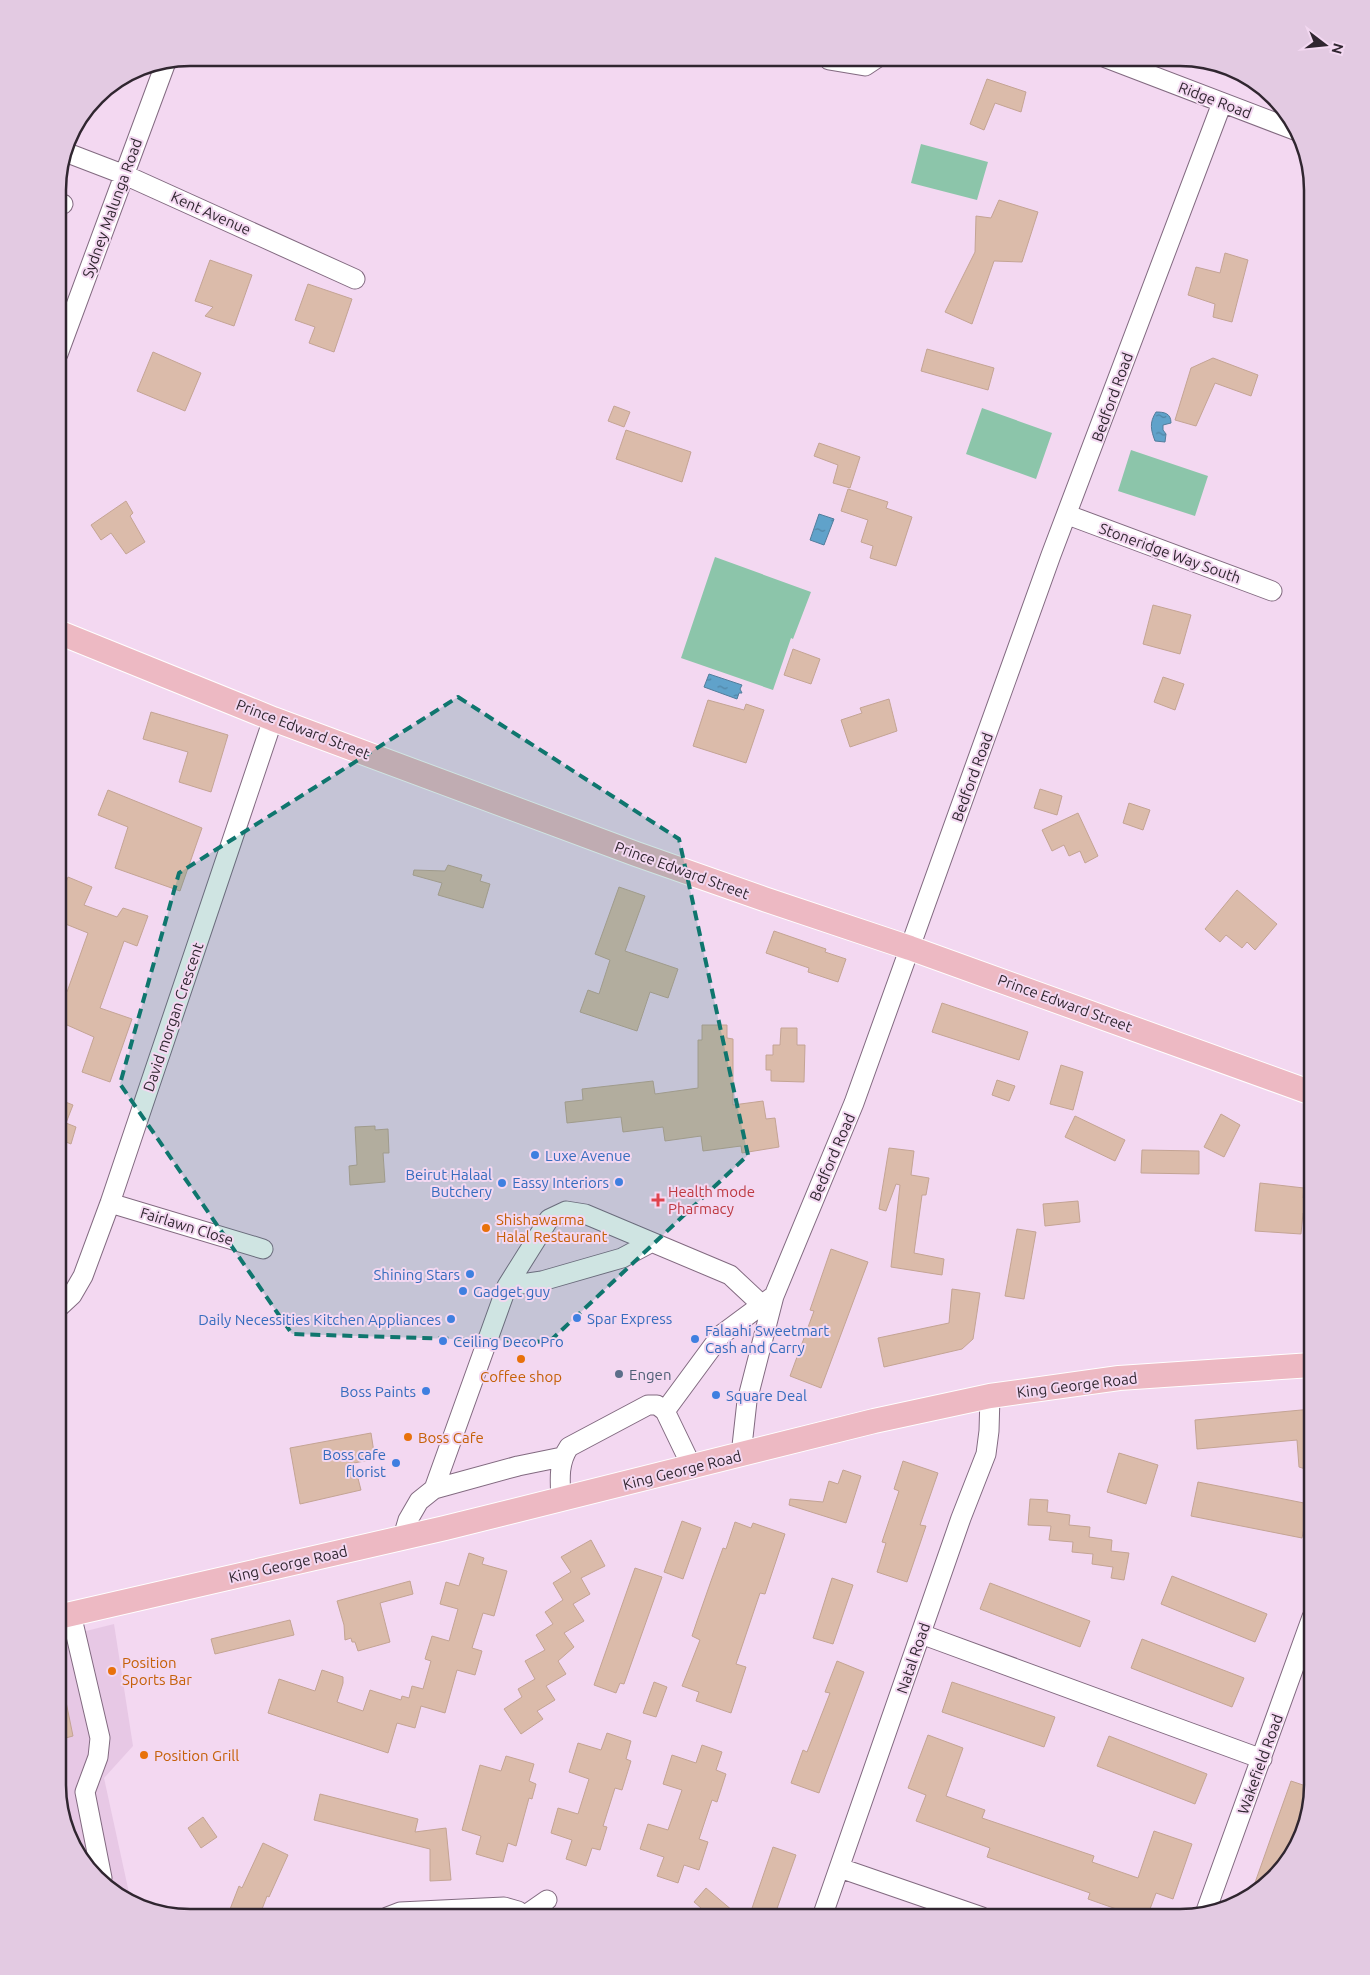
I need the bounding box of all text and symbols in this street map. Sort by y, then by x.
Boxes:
north arrow [1300,20,1350,70]
text: N [1328,41,1347,56]
street label: Ridge Road [1176,78,1254,122]
street label: Sydney Malunga Road [79,136,145,280]
street label: Kent Avenue [168,188,254,238]
street label: Bedford Road [1088,350,1136,444]
street label: Stoneridge Way South [1097,519,1243,587]
street label: Prince Edward Street [234,696,372,762]
street label: Bedford Road [948,730,996,824]
street label: Prince Edward Street [613,838,752,902]
street label: David morgan Crescent [139,940,207,1094]
street label: Prince Edward Street [996,971,1135,1035]
street label: Bedford Road [806,1111,858,1203]
place label: Luxe Avenue [545,1147,631,1164]
marker: Luxe Avenue [529,1149,541,1161]
place label: Beirut Halaal Butchery [405,1166,492,1200]
place label: Eassy Interiors [512,1174,609,1191]
marker: Eassy Interiors [613,1176,625,1188]
marker: Beirut Halaal Butchery [496,1177,508,1189]
place label: Health mode Pharmacy [668,1183,755,1217]
marker: Health mode Pharmacy [652,1194,664,1206]
street label: Fairlawn Close [138,1204,236,1248]
place label: Shishawarma Halal Restaurant [496,1211,607,1245]
marker: Shishawarma Halal Restaurant [480,1222,492,1234]
place label: Shining Stars [373,1266,460,1283]
marker: Shining Stars [464,1268,476,1280]
place label: Gadget guy [473,1283,550,1300]
marker: Gadget guy [457,1285,469,1297]
place label: Spar Express [587,1310,672,1327]
place label: Daily Necessities Kitchen Appliances [198,1311,441,1328]
marker: Spar Express [571,1312,583,1324]
marker: Daily Necessities Kitchen Appliances [445,1313,457,1325]
place label: Falaahi Sweetmart Cash and Carry [705,1322,829,1356]
place label: Ceiling Deco Pro [453,1333,564,1350]
marker: Falaahi Sweetmart Cash and Carry [689,1333,701,1345]
marker: Ceiling Deco Pro [437,1335,449,1347]
marker: Coffee shop [515,1353,527,1365]
place label: Engen [629,1366,671,1383]
place label: Coffee shop [480,1368,562,1385]
marker: Engen [613,1368,625,1380]
street label: King George Road [1016,1369,1138,1401]
place label: Boss Paints [340,1383,416,1400]
marker: Boss Paints [420,1385,432,1397]
place label: Square Deal [726,1387,807,1404]
marker: Square Deal [710,1389,722,1401]
place label: Boss Cafe [418,1429,484,1446]
marker: Boss Cafe [402,1431,414,1443]
place label: Boss cafe florist [323,1446,386,1480]
street label: King George Road [621,1447,743,1493]
marker: Boss cafe florist [390,1457,402,1469]
street label: King George Road [227,1542,349,1586]
street label: Natal Road [893,1620,933,1696]
place label: Position Sports Bar [122,1654,192,1688]
marker: Position Sports Bar [106,1665,118,1677]
street label: Wakefield Road [1234,1712,1286,1816]
place label: Position Grill [154,1747,239,1764]
marker: Position Grill [138,1749,150,1761]

